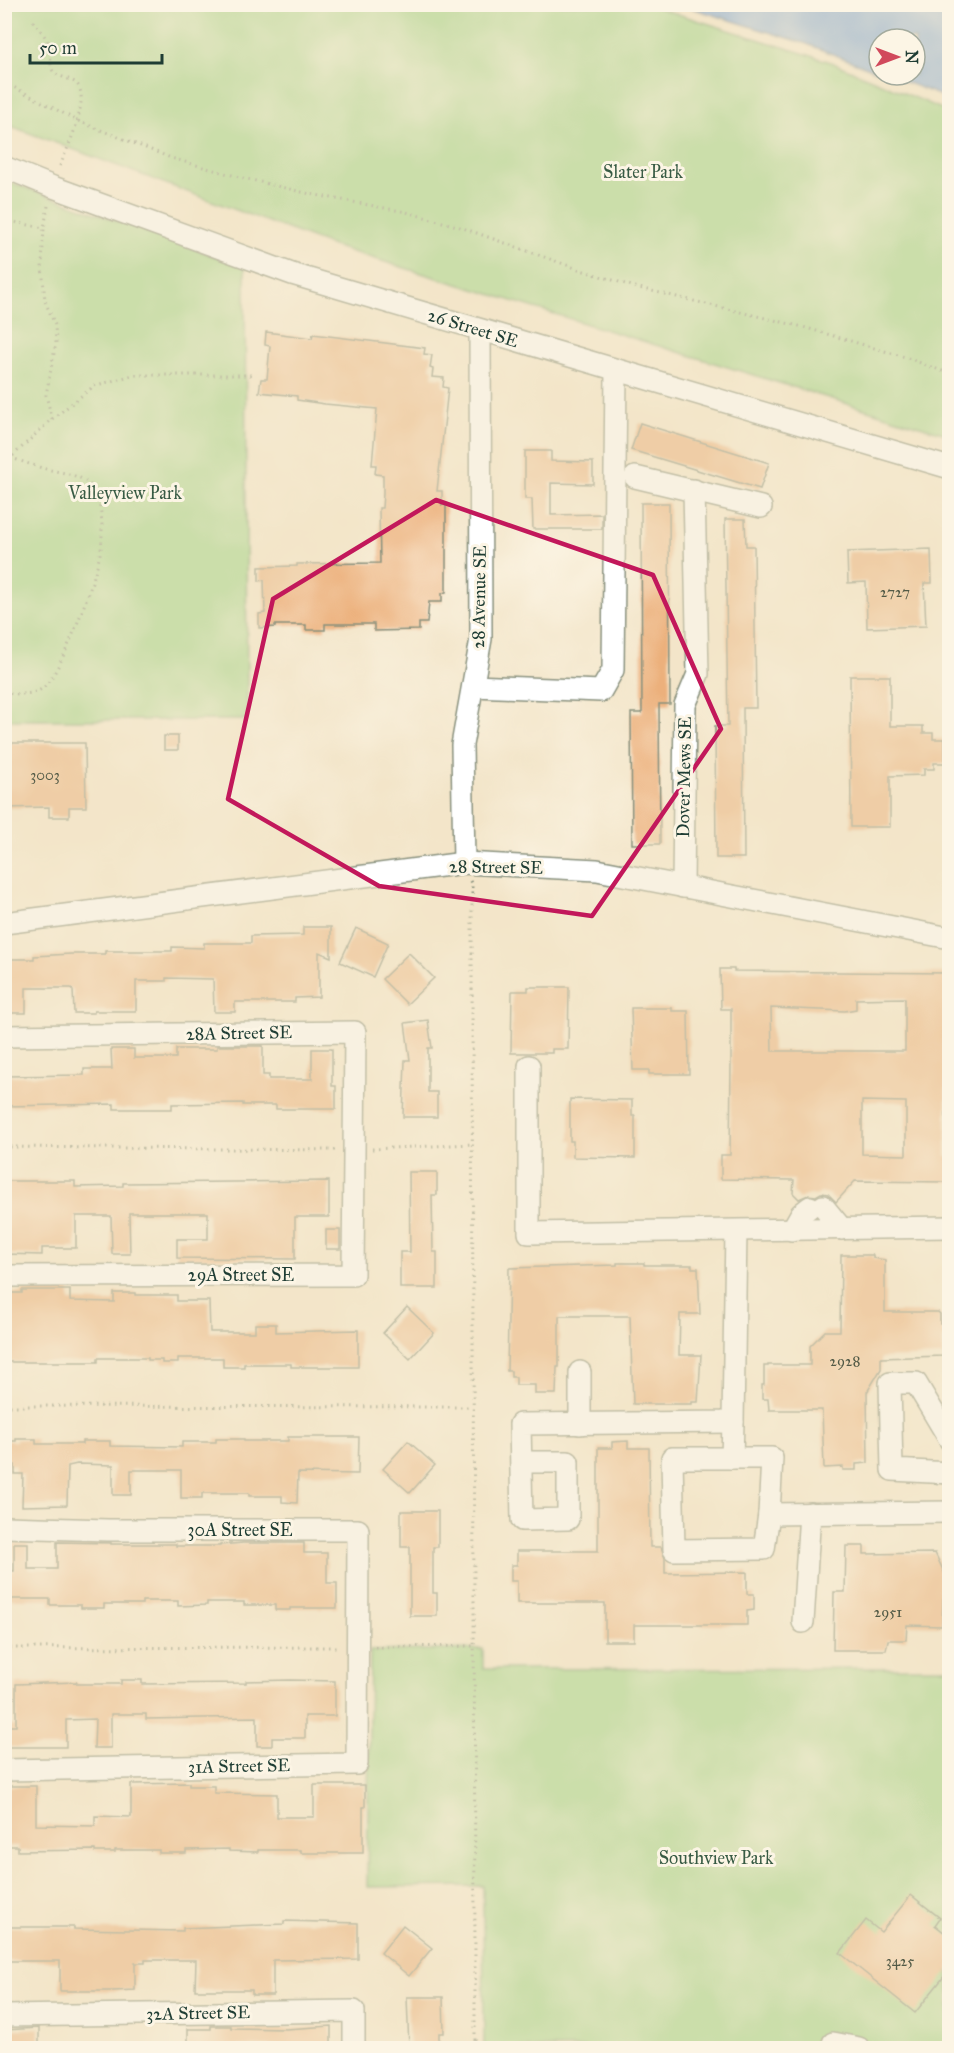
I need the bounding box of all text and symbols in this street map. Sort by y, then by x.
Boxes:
scale bar [30,27,162,65]
north arrow [867,27,927,87]
text: 50 m [39,37,77,59]
text: N [902,50,921,64]
park label: Slater Park [603,161,684,183]
street label: 26 Street SE [425,304,521,352]
park label: Valleyview Park [67,482,182,504]
street label: 28 Avenue SE [467,545,491,649]
house number: 2727 [880,583,910,601]
street label: Dover Mews SE [672,716,696,838]
house number: 3003 [30,766,60,784]
street label: 28 Street SE [449,855,543,879]
street label: 28A Street SE [186,1021,292,1045]
street label: 29A Street SE [188,1264,294,1286]
house number: 2928 [830,1352,860,1370]
street label: 30A Street SE [187,1519,293,1541]
house number: 2951 [874,1603,902,1621]
street label: 31A Street SE [188,1754,290,1778]
park label: Southview Park [659,1847,774,1869]
house number: 3425 [886,1952,914,1970]
street label: 32A Street SE [146,2001,250,2025]

